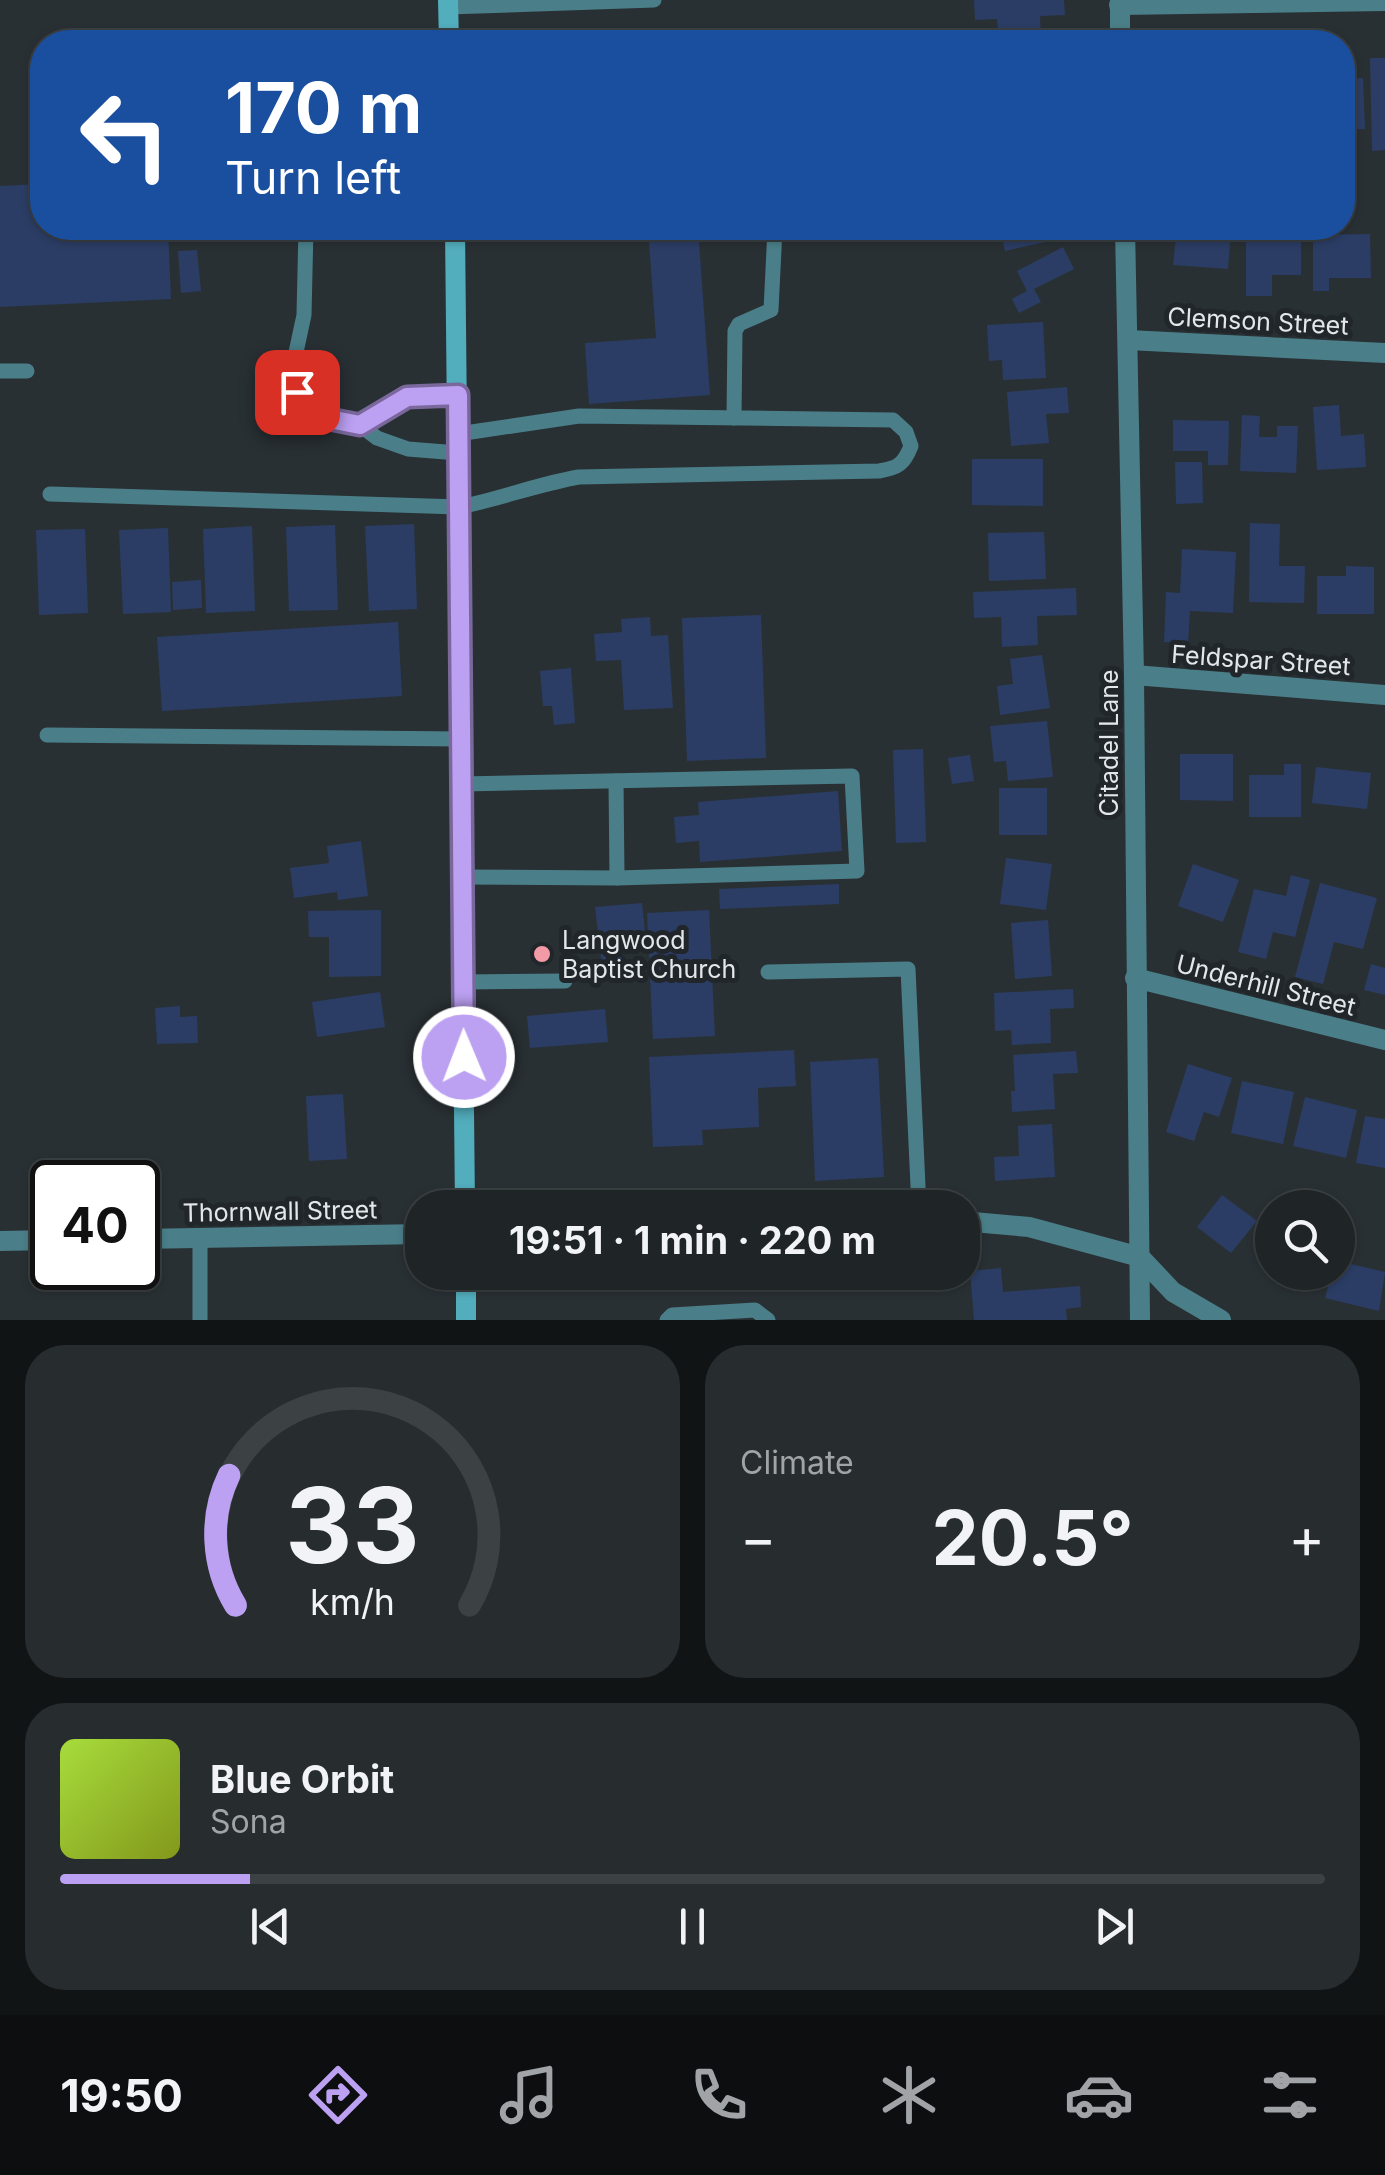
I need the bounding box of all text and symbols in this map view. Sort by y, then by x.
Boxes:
text: 170 m [225,65,422,150]
icon: left [60,70,190,200]
text: Turn left [225,150,401,205]
street label: Clemson Street [1167,301,1349,341]
pin [255,350,340,435]
icon: arrive [270,365,325,420]
street label: Feldspar Street [1170,639,1352,681]
street label: Citadel Lane [1094,669,1124,817]
place label: Langwood Baptist Church [562,925,736,984]
marker: Langwood Baptist Church [531,943,553,965]
street label: Underhill Street [1173,948,1359,1022]
position arrow [412,1005,516,1109]
speed limit sign: 40 [30,1160,160,1290]
map controls [1255,1190,1355,1290]
button: search [1255,1190,1355,1290]
street label: Thornwall Street [182,1194,378,1228]
text: 19:51 · 1 min · 220 m [509,1217,876,1263]
text: Climate [740,1443,854,1482]
text: 33 [285,1462,420,1588]
text: 20.5° [931,1492,1134,1583]
text: − [740,1505,776,1571]
text: + [1289,1505,1325,1571]
text: km/h [310,1580,395,1624]
text: Blue Orbit [210,1756,394,1802]
text: Sona [210,1802,287,1841]
icon: previous [243,1899,298,1954]
icon: pause [665,1899,720,1954]
icon: next [1087,1899,1142,1954]
icon: directions [303,2060,373,2130]
icon: music [494,2060,564,2130]
icon: phone [684,2060,754,2130]
icon: climate [874,2060,944,2130]
icon: car [1064,2060,1134,2130]
icon: filters [1255,2060,1325,2130]
text: 19:50 [60,2068,183,2123]

